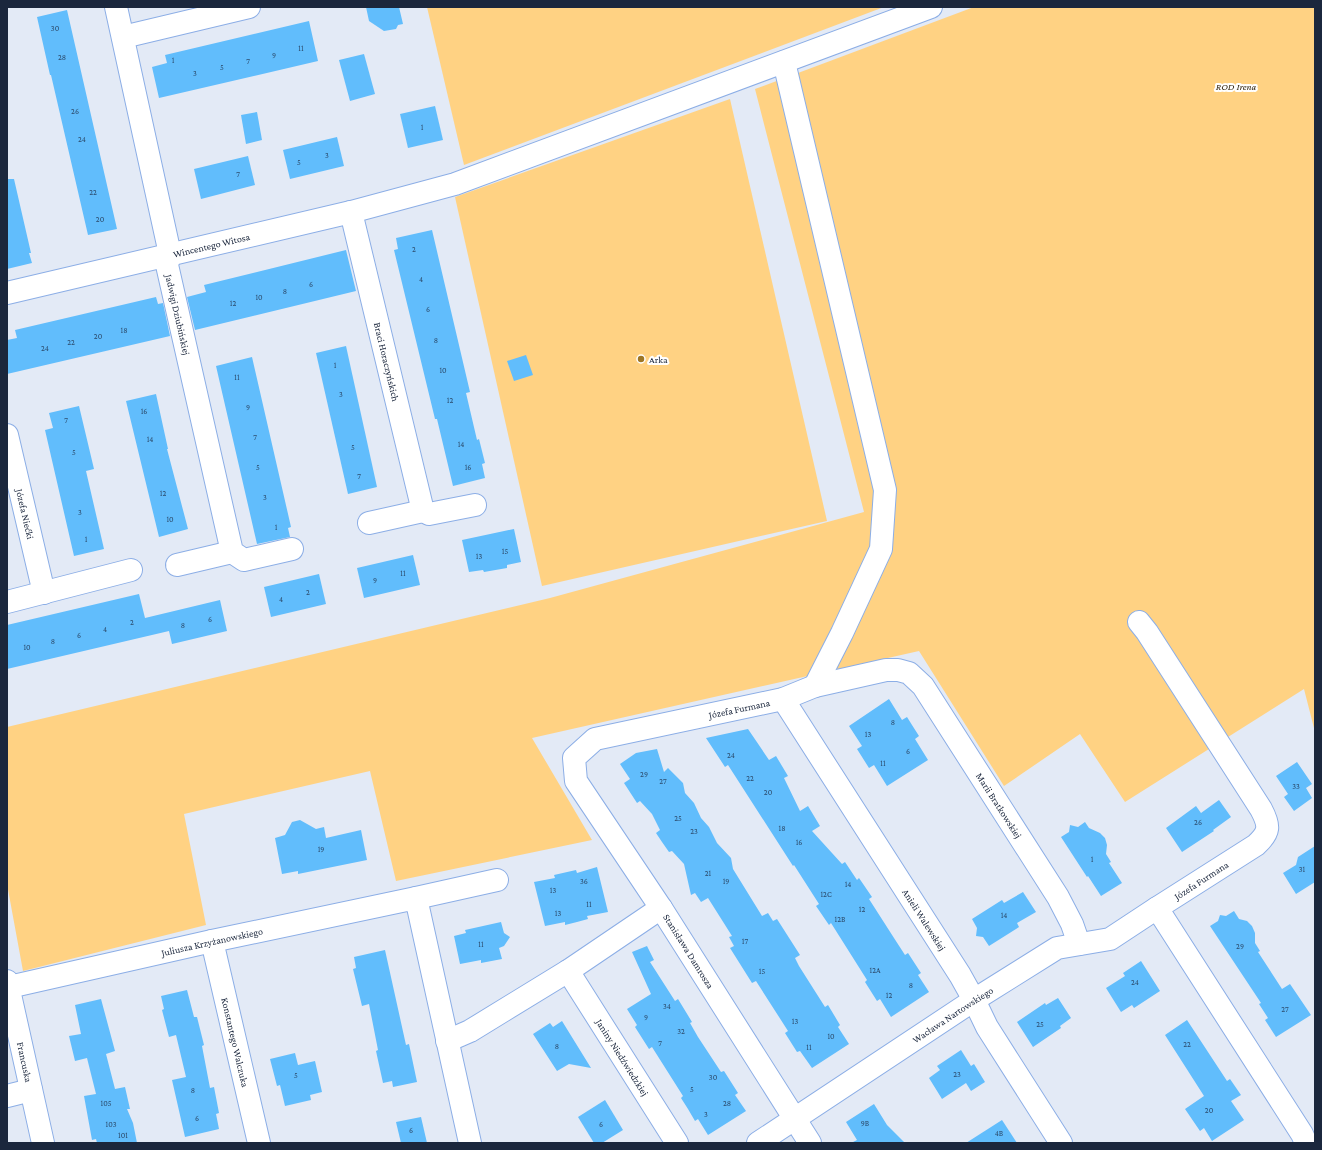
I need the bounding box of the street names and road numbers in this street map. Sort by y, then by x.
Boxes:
street label: Wincentego Witosa [172,231,251,260]
street label: Jadwigi Dziubińskiej [163,272,192,356]
street label: Braci Horaczyńskich [372,321,402,403]
street label: Józefa Niećki [14,487,36,541]
street label: Józefa Furmana [707,697,771,721]
street label: Marii Bratkowskiej [974,771,1024,841]
street label: Józefa Furmana [1171,859,1231,903]
street label: Anieli Walewskiej [900,887,948,953]
street label: Stanisława Damrosza [661,912,716,991]
street label: Juliusza Krzyżanowskiego [159,925,264,959]
street label: Wacława Nartowskiego [910,985,995,1045]
street label: Konstantego Walczuka [219,997,251,1089]
street label: Janiny Niedźwiedzkiej [593,1016,651,1098]
street label: Francuska [15,1041,34,1084]

